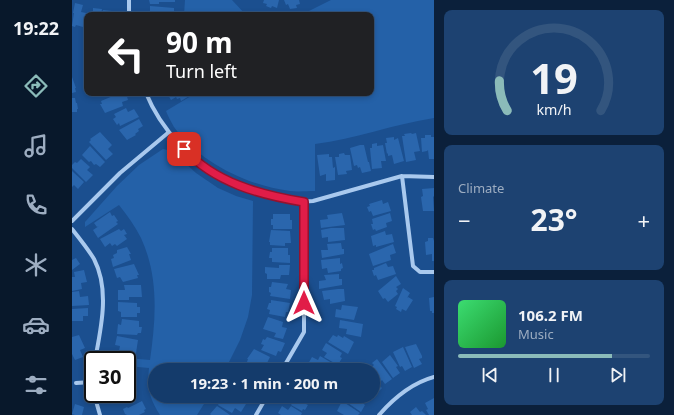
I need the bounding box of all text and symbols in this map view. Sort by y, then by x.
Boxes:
text: 19:22 [13,16,59,40]
text: 90 m [166,23,233,61]
icon: left [100,28,152,80]
text: 19 [530,49,578,105]
text: Turn left [166,59,237,83]
icon: directions [22,72,50,100]
text: km/h [536,99,572,118]
icon: music [22,132,50,160]
pin [167,132,201,166]
icon: arrive [173,138,195,160]
text: Climate [458,179,504,197]
icon: phone [22,191,50,219]
text: 23° [530,199,578,240]
text: − [458,205,471,235]
text: + [637,205,650,235]
icon: climate [22,251,50,279]
position arrow [283,282,325,324]
text: 106.2 FM [518,305,583,325]
icon: car [22,311,50,339]
text: Music [518,325,554,343]
speed limit sign: 30 [84,351,136,403]
icon: previous [479,364,501,386]
icon: pause [543,364,565,386]
icon: next [607,364,629,386]
icon: filters [22,371,50,399]
text: 19:23 · 1 min · 200 m [190,373,338,393]

